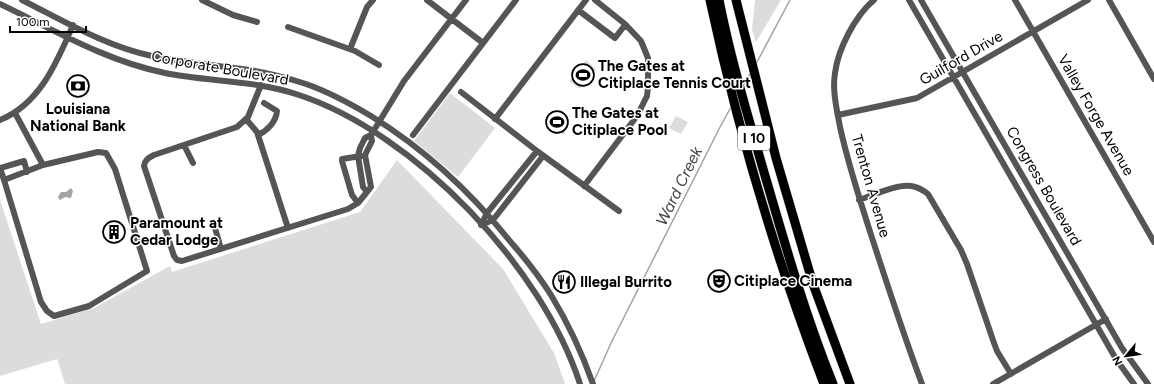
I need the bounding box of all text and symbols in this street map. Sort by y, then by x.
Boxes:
scale bar [10,8,86,34]
text: 100 m [16,15,50,29]
street label: Guilford Drive [916,27,1006,89]
street label: Corporate Boulevard [150,47,290,89]
street label: Valley Forge Avenue [1054,51,1138,179]
place label: The Gates at Citiplace Tennis Court [598,57,751,92]
sports icon: The Gates at Citiplace Tennis Court [570,62,596,88]
bank icon: Louisiana National Bank [65,73,91,99]
place label: Louisiana National Bank [30,100,126,135]
place label: The Gates at Citiplace Pool [572,104,668,139]
sports icon: The Gates at Citiplace Pool [544,109,570,135]
street label: Congress Boulevard [1003,123,1085,249]
road number: I 10 [738,126,770,150]
street label: Trenton Avenue [848,132,894,240]
water label: Ward Creek [652,142,707,228]
place label: Paramount at Cedar Lodge [130,214,223,249]
building icon: Paramount at Cedar Lodge [101,219,127,245]
theatre icon: Citiplace Cinema [706,268,732,294]
restaurant icon: Illegal Burrito [551,269,577,295]
place label: Citiplace Cinema [734,272,852,290]
place label: Illegal Burrito [580,273,672,291]
north arrow [1106,336,1146,376]
text: N [1110,354,1125,367]

